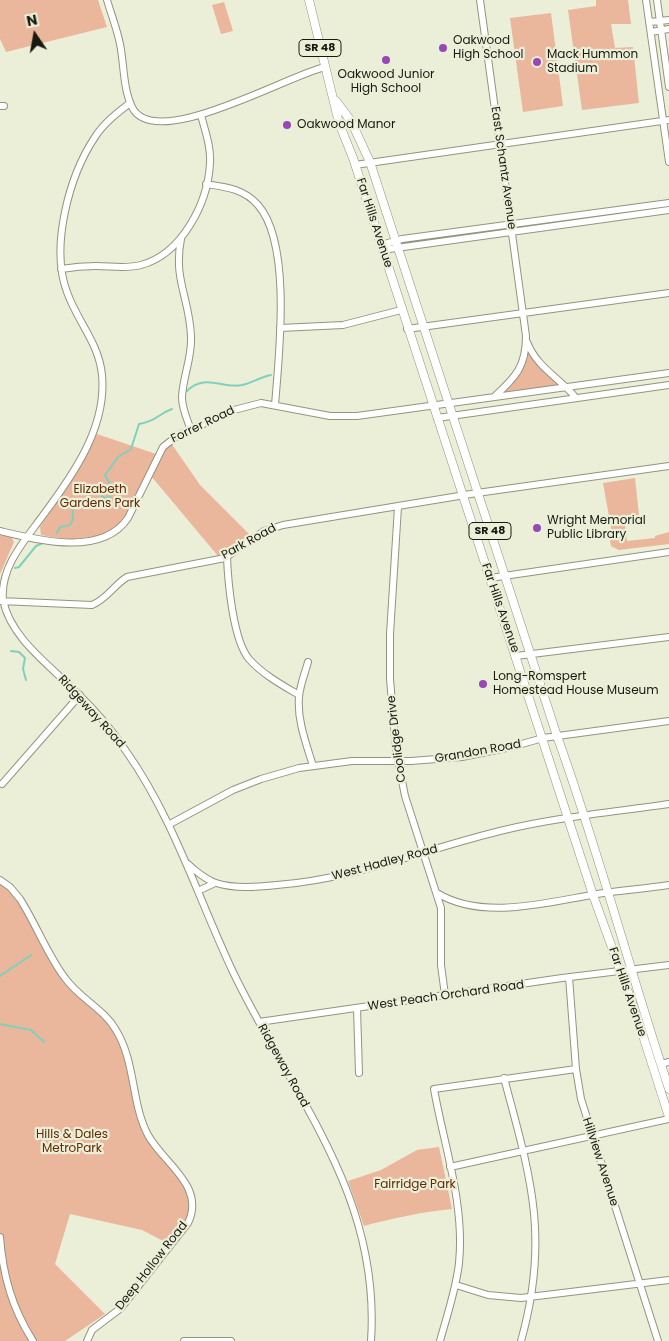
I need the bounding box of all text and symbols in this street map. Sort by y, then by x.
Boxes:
text: N [25,9,39,31]
north arrow [10,10,60,60]
place label: Oakwood High School [453,34,524,62]
road number: SR 48 [299,40,341,56]
marker: Oakwood High School [437,42,449,54]
place label: Mack Hummon Stadium [547,48,638,76]
marker: Oakwood Junior High School [380,54,392,66]
marker: Mack Hummon Stadium [531,56,543,68]
place label: Oakwood Junior High School [337,68,435,96]
street label: East Schantz Avenue [487,106,519,230]
place label: Oakwood Manor [297,118,396,132]
marker: Oakwood Manor [281,119,293,131]
street label: Far Hills Avenue [353,176,395,270]
street label: Forrer Road [169,403,237,447]
park label: Elizabeth Gardens Park [60,483,140,511]
place label: Wright Memorial Public Library [547,514,646,542]
street label: Park Road [219,521,279,563]
road number: SR 48 [469,522,511,540]
marker: Wright Memorial Public Library [531,522,543,534]
street label: Far Hills Avenue [478,561,522,655]
place label: Long-Romspert Homestead House Museum [493,670,659,698]
street label: Ridgeway Road [55,673,127,751]
marker: Long-Romspert Homestead House Museum [477,678,489,690]
street label: Coolidge Drive [385,695,409,783]
street label: Grandon Road [434,737,522,767]
street label: West Hadley Road [330,842,440,884]
street label: Far Hills Avenue [605,945,649,1039]
street label: West Peach Orchard Road [367,978,525,1014]
street label: Ridgeway Road [254,1022,312,1110]
street label: Hillview Avenue [579,1116,621,1208]
park label: Hills & Dales MetroPark [36,1128,108,1156]
park label: Fairridge Park [374,1178,456,1192]
street label: Deep Hollow Road [113,1219,191,1313]

